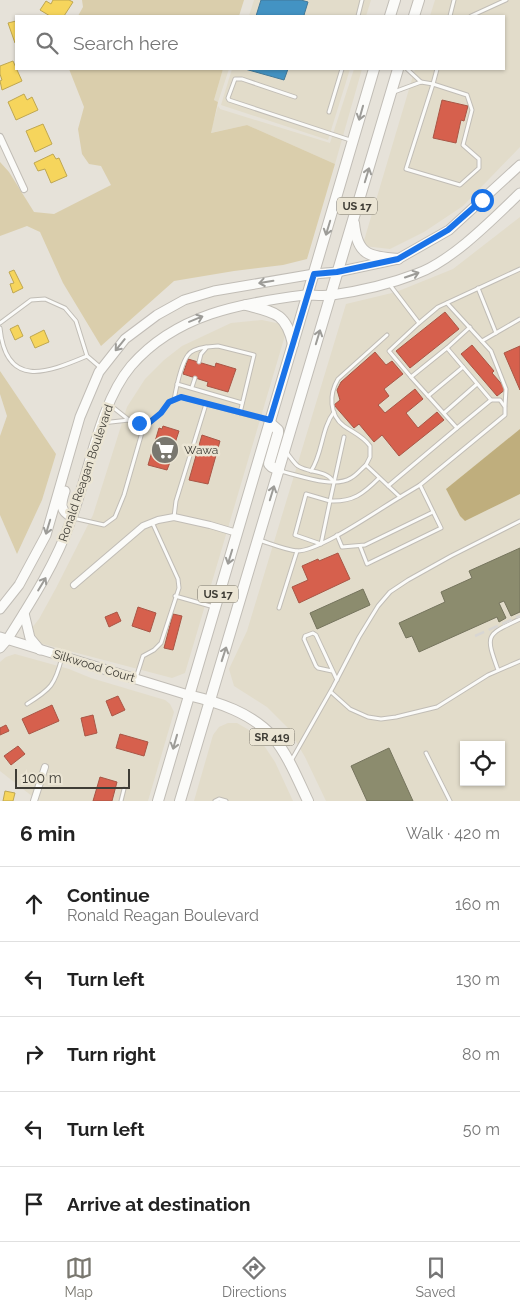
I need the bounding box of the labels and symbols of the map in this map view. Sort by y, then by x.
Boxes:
one-way arrow [356,104,366,120]
one-way arrow [362,167,372,183]
route start [471,189,494,212]
road number: US 17 [337,198,377,215]
one-way arrow [322,219,332,235]
one-way arrow [404,270,420,279]
one-way arrow [258,277,274,287]
one-way arrow [187,314,203,323]
one-way arrow [314,329,324,345]
one-way arrow [115,339,126,352]
street label: Ronald Reagan Boulevard [56,403,116,543]
route end [128,412,151,435]
supermarket icon: Wawa [150,435,180,465]
place label: Wawa [184,443,218,457]
one-way arrow [268,486,278,502]
one-way arrow [43,519,53,535]
one-way arrow [224,549,234,565]
one-way arrow [37,577,47,591]
road number: US 17 [198,586,238,602]
one-way arrow [220,646,229,662]
street label: Silkwood Court [51,647,137,685]
road number: SR 419 [250,729,294,746]
one-way arrow [169,734,179,750]
scale bar [15,766,130,789]

